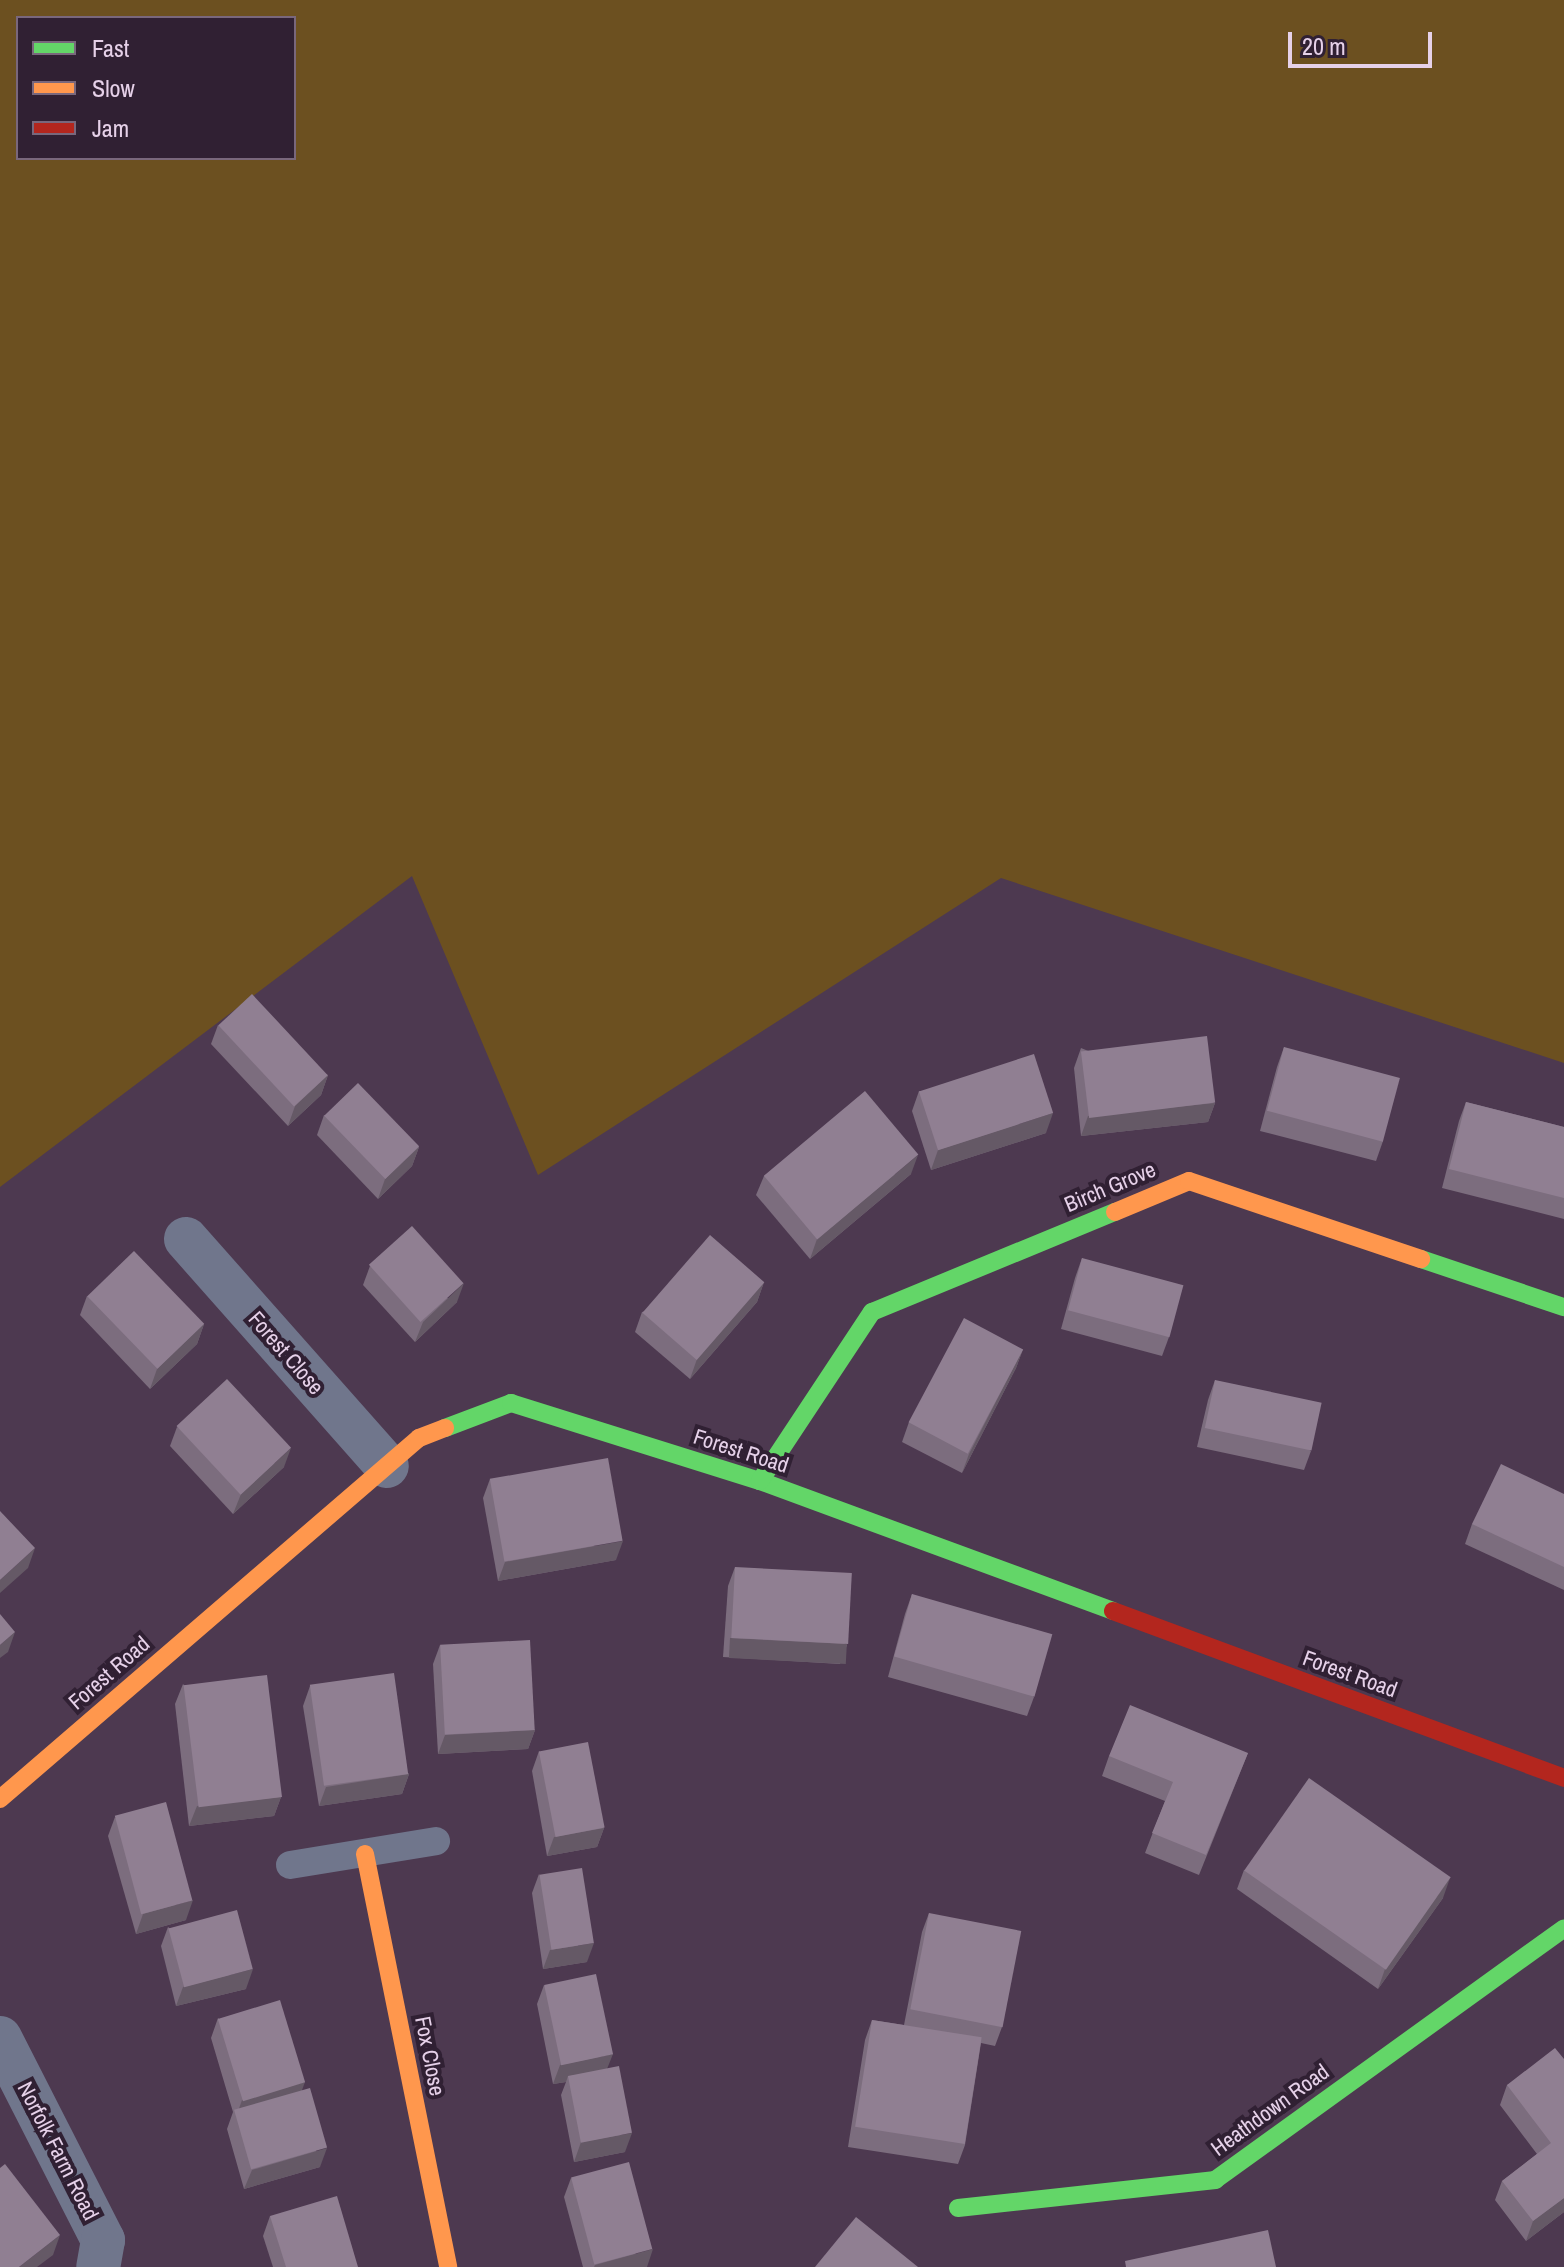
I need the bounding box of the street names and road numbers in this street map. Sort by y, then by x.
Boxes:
street label: Birch Grove [1061,1156,1159,1218]
street label: Forest Close [243,1306,329,1400]
street label: Forest Road [690,1423,792,1479]
street label: Forest Road [63,1631,155,1715]
street label: Forest Road [1299,1645,1401,1703]
street label: Fox Close [409,2014,451,2098]
street label: Heathdown Road [1206,2058,1334,2162]
street label: Norfolk Farm Road [12,2078,104,2224]

